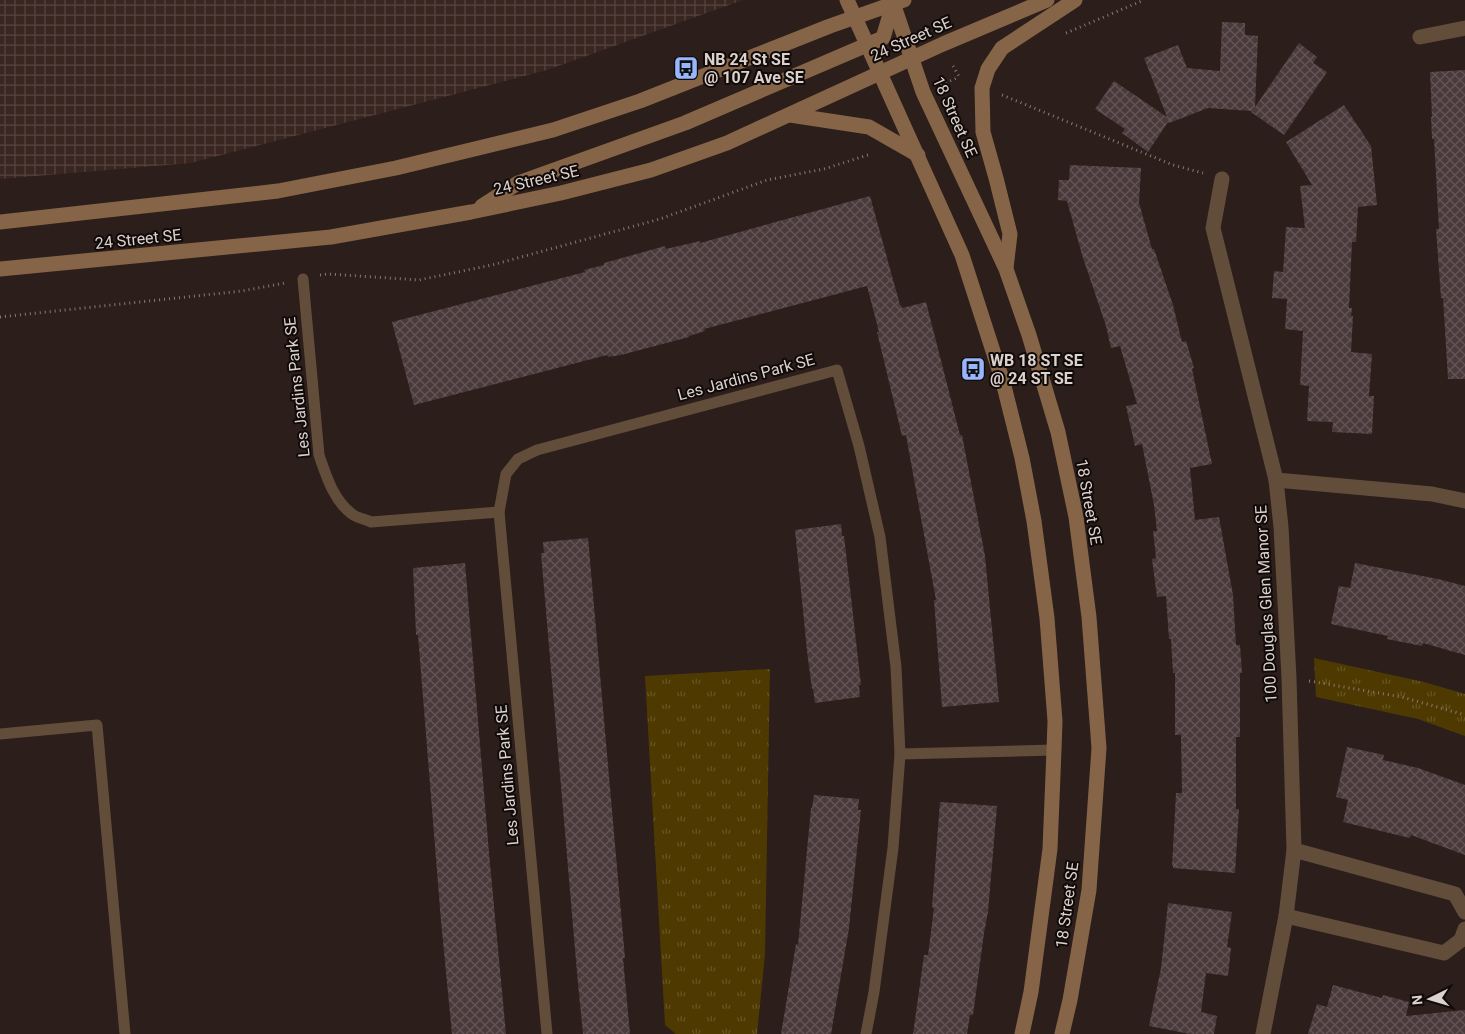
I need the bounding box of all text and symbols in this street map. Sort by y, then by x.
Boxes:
street label: 24 Street SE [868,13,954,65]
place label: NB 24 St SE @ 107 Ave SE [704,50,804,87]
bus stop icon: NB 24 St SE @ 107 Ave SE [673,55,699,81]
street label: 18 Street SE [929,74,981,160]
street label: 24 Street SE [492,161,580,199]
street label: 24 Street SE [94,225,182,253]
street label: Les Jardins Park SE [280,316,314,458]
street label: Les Jardins Park SE [675,350,817,404]
place label: WB 18 ST SE @ 24 ST SE [990,351,1083,388]
bus stop icon: WB 18 ST SE @ 24 ST SE [960,356,986,382]
street label: 18 Street SE [1072,458,1106,546]
street label: 100 Douglas Glen Manor SE [1251,505,1281,703]
street label: Les Jardins Park SE [491,704,523,846]
street label: 18 Street SE [1052,861,1082,949]
north arrow [1405,974,1455,1024]
text: N [1409,995,1425,1006]

